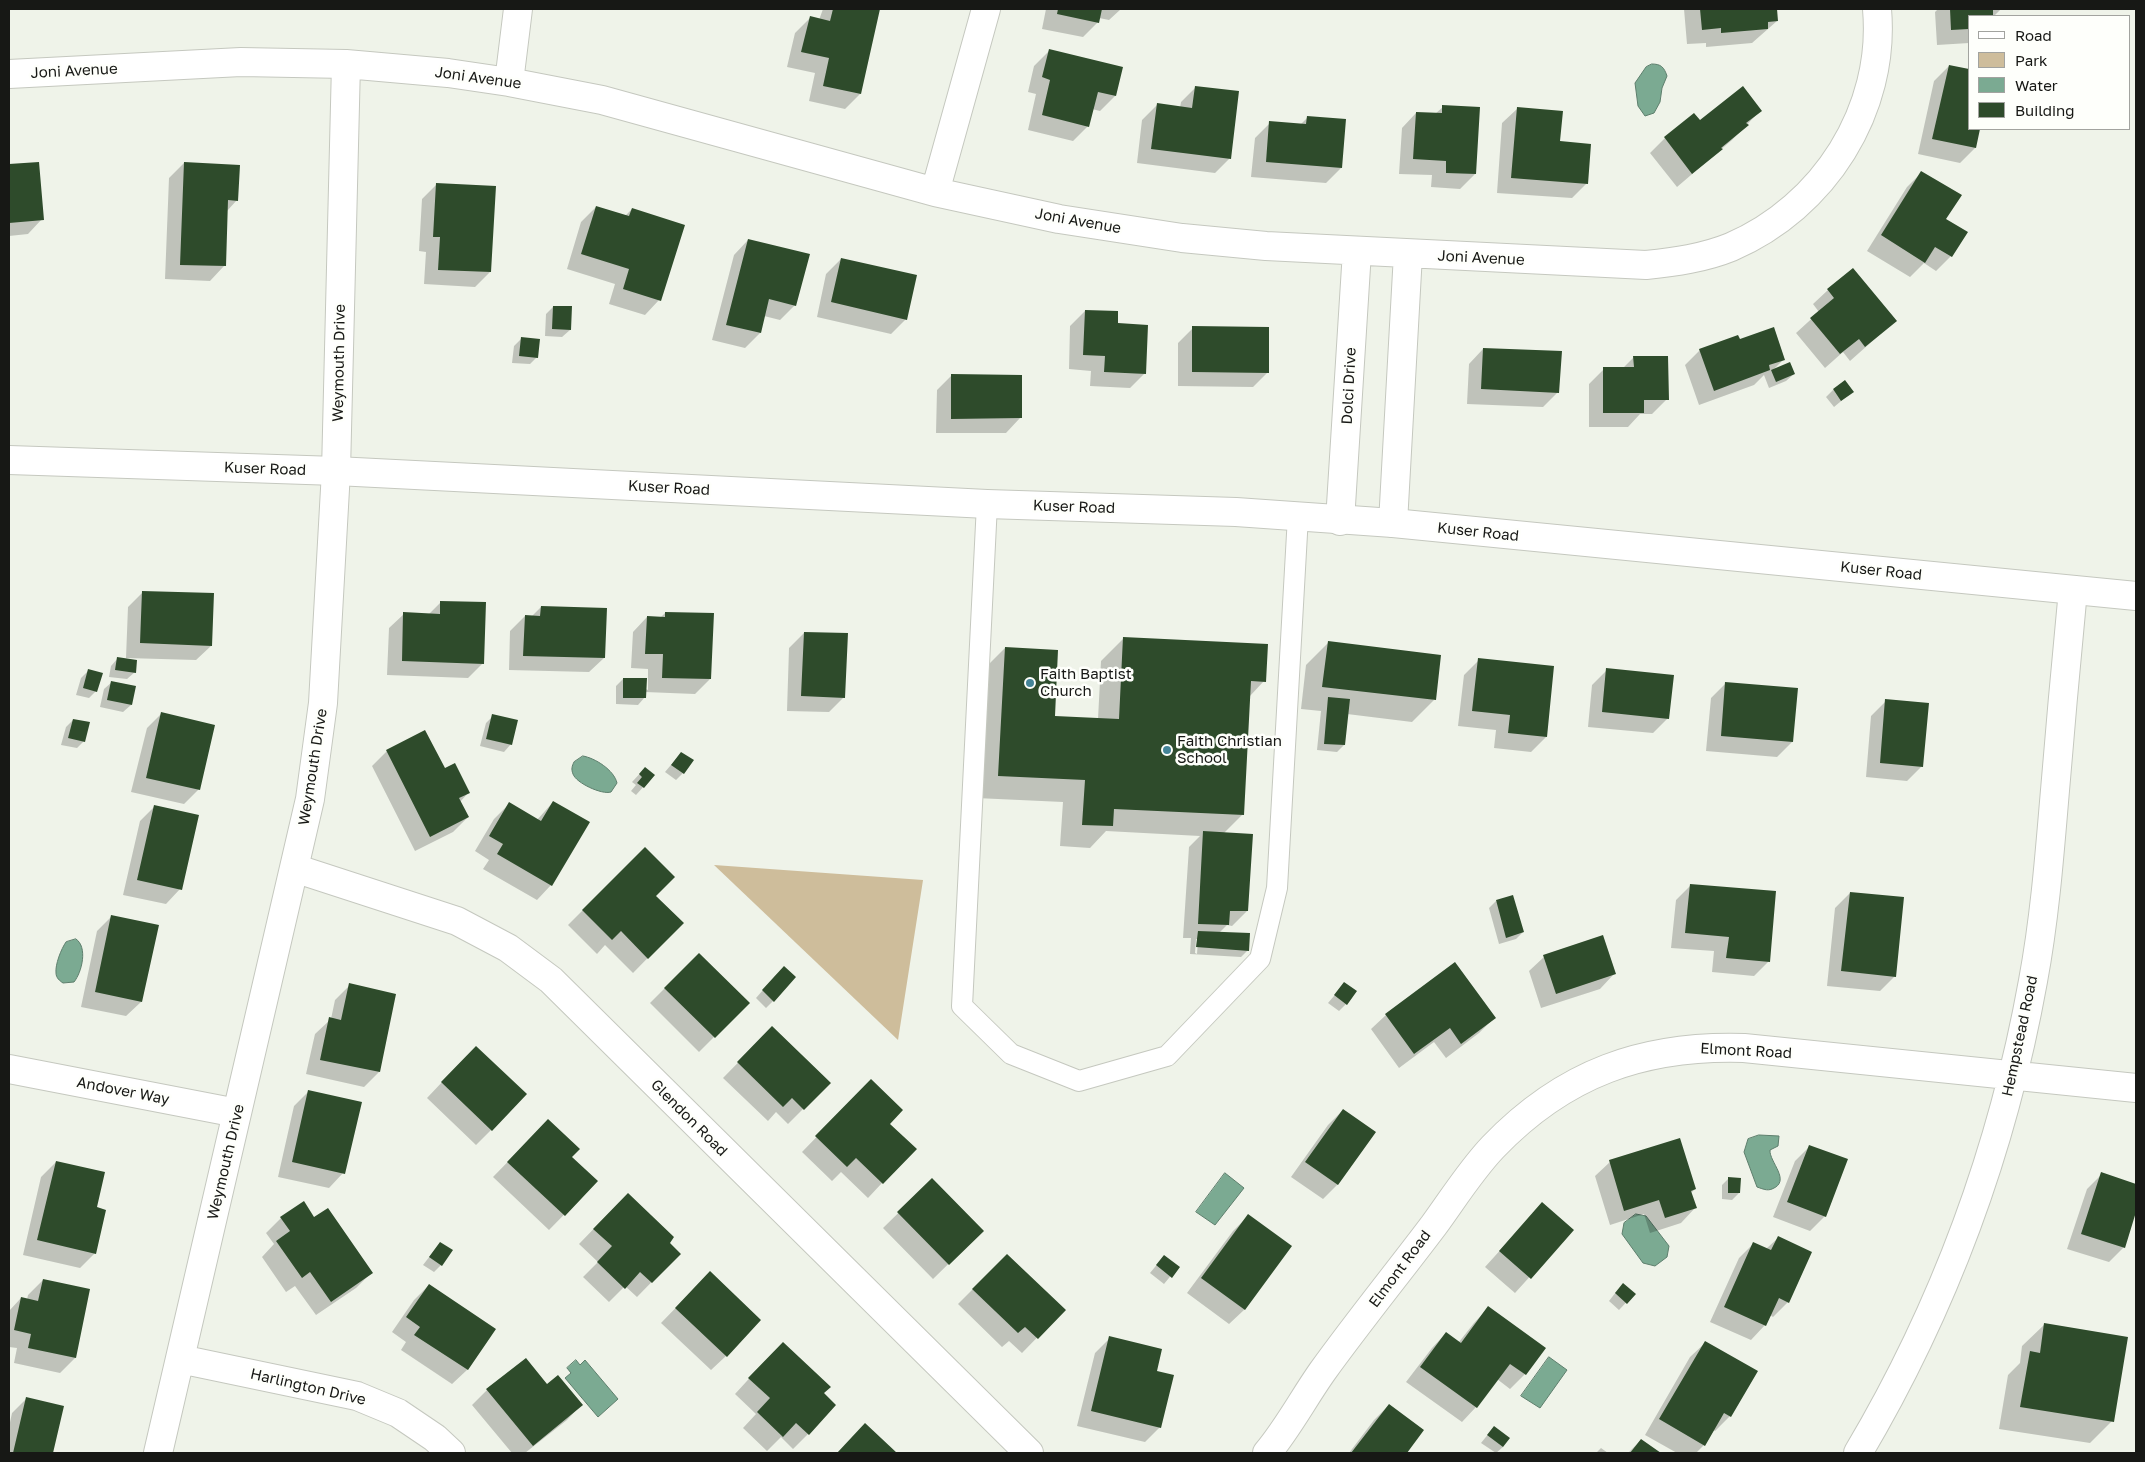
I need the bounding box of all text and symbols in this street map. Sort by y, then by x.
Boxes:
legend [1968,15,2130,130]
text: Road [2015,26,2052,44]
text: Park [2015,51,2047,69]
street label: Joni Avenue [30,60,118,82]
street label: Joni Avenue [434,63,522,93]
text: Water [2015,76,2058,94]
text: Building [2015,101,2075,119]
street label: Joni Avenue [1033,205,1123,237]
street label: Joni Avenue [1437,247,1525,269]
street label: Weymouth Drive [329,304,349,422]
street label: Dolci Drive [1338,347,1360,425]
street label: Kuser Road [224,459,306,479]
street label: Kuser Road [628,477,710,499]
street label: Kuser Road [1033,497,1115,517]
street label: Kuser Road [1436,519,1520,545]
street label: Kuser Road [1839,558,1923,584]
place label: Faith Baptist Church [1040,665,1132,700]
marker: Faith Baptist Church [1024,677,1036,689]
street label: Weymouth Drive [295,707,331,827]
place label: Faith Christian School [1177,732,1282,767]
marker: Faith Christian School [1161,744,1173,756]
street label: Hempstead Road [1998,974,2042,1098]
street label: Elmont Road [1700,1040,1792,1062]
street label: Andover Way [75,1073,171,1109]
street label: Glendon Road [647,1076,731,1160]
street label: Weymouth Drive [204,1102,248,1222]
street label: Elmont Road [1365,1227,1435,1311]
street label: Harlington Drive [248,1365,368,1409]

